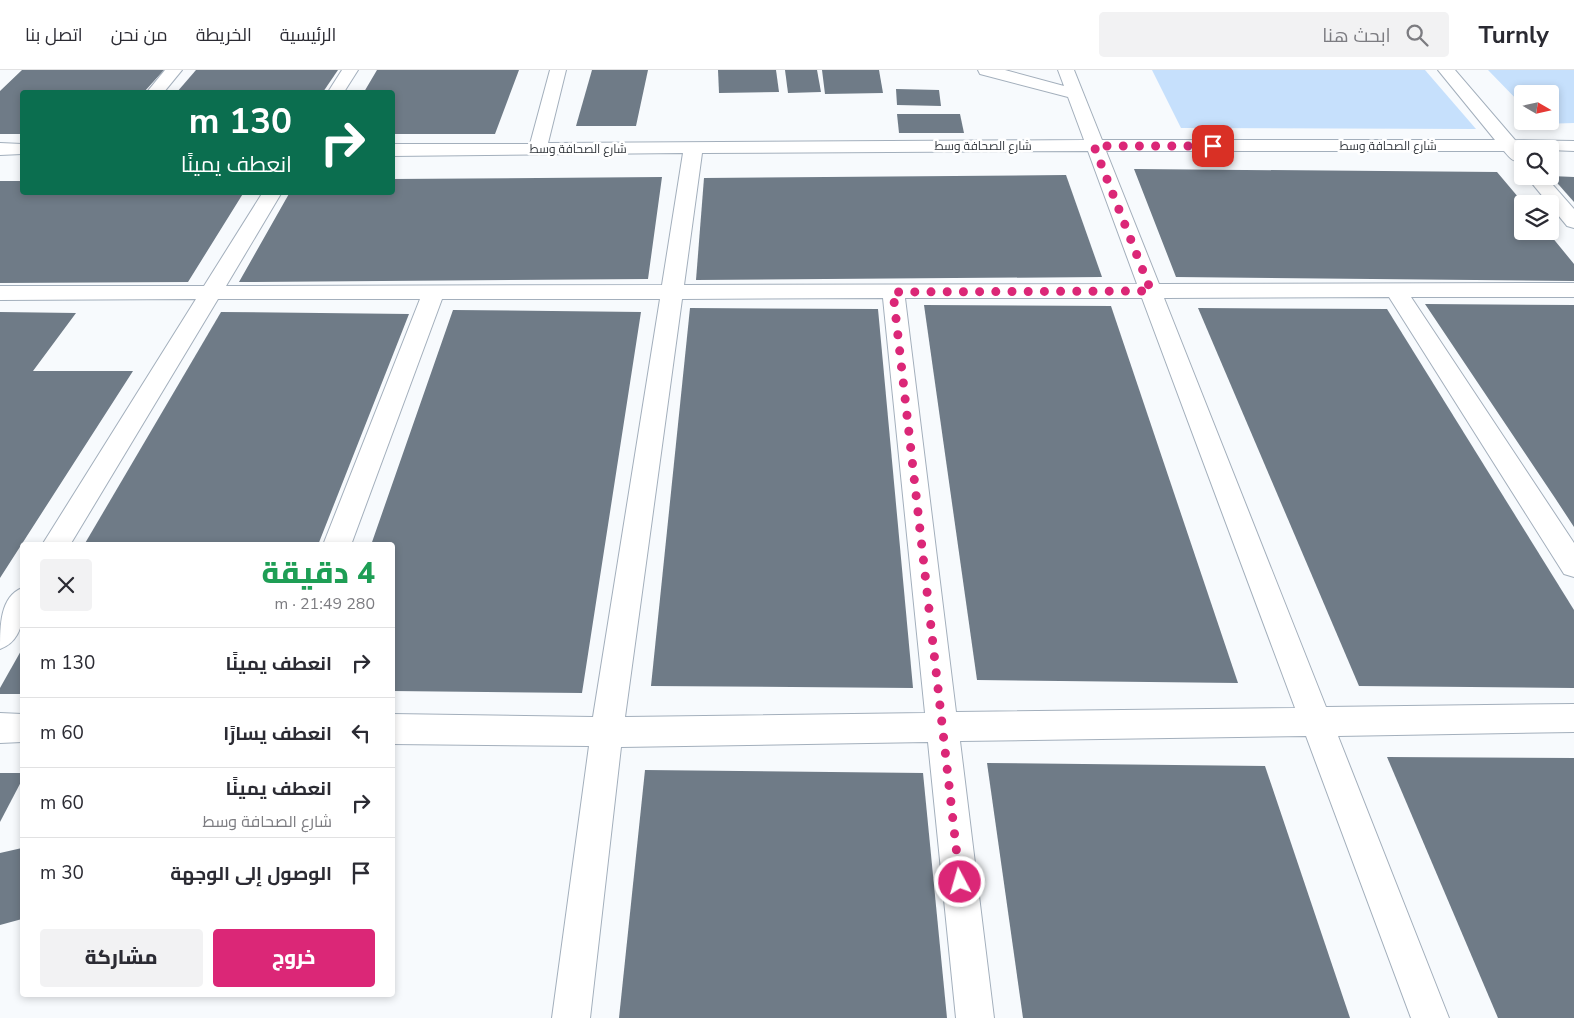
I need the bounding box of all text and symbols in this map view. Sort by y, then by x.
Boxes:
search box [1099,12,1449,57]
text: Turnly [1479,19,1549,51]
icon: search [1403,21,1431,49]
text: اتصل بنا [25,23,83,47]
text: من نحن [111,23,168,47]
text: الخريطة [196,23,252,47]
text: الرئيسية [280,23,336,47]
text: ابحث هنا [1322,23,1391,49]
north arrow [1514,85,1559,130]
map controls [1514,85,1559,240]
text: 130 m [189,98,292,145]
icon: right [310,110,375,175]
pin [1192,125,1234,167]
icon: arrive [1199,132,1227,160]
street label: شارع الصحافة وسط [934,138,1032,154]
street label: شارع الصحافة وسط [1339,138,1437,154]
button: search [1514,140,1559,185]
street label: شارع الصحافة وسط [529,141,627,157]
text: انعطف يمينًا [181,150,292,180]
button: layers [1514,195,1559,240]
text: 4 دقيقة [262,553,375,594]
button: close [40,559,92,611]
text: 280 m · 21:49 [274,593,375,615]
icon: right [347,649,375,677]
text: 130 m [40,650,95,676]
text: انعطف يمينًا [226,651,332,677]
icon: left [347,719,375,747]
text: 60 m [40,720,84,746]
text: انعطف يسارًا [223,721,332,747]
text: انعطف يمينًا [226,776,332,802]
icon: right [347,789,375,817]
text: 60 m [40,790,84,816]
text: شارع الصحافة وسط [202,811,332,833]
position arrow [933,855,985,907]
icon: arrive [347,859,375,887]
text: 30 m [40,860,84,886]
text: الوصول إلى الوجهة [170,861,332,887]
button: مشاركة [40,929,203,987]
button: خروج [213,929,375,987]

